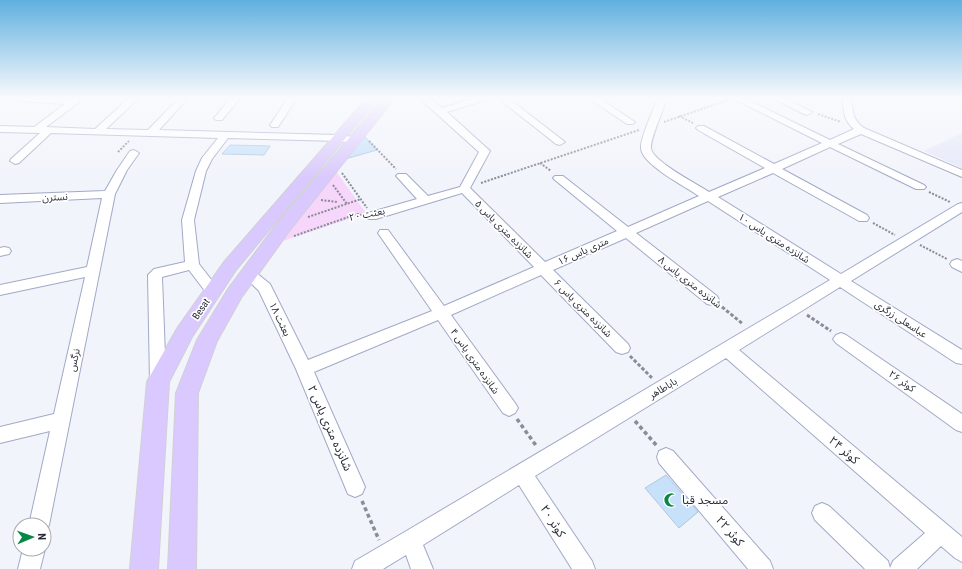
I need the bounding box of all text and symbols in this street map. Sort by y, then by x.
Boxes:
street label: نسترن [42,191,68,204]
street label: شانزده متری یاس ۵ [472,198,535,261]
street label: بعثت ۲۰ [348,205,386,223]
street label: شانزده متری یاس ۱۰ [736,211,812,266]
street label: ۱۶ متری یاس [556,235,611,268]
street label: شانزده متری یاس ۸ [656,254,724,311]
street label: شانزده متری یاس ۶ [551,277,614,340]
street label: Besat [190,297,212,321]
street label: عباسعلی زرگری [872,298,929,341]
street label: بعثت ۱۸ [267,300,293,338]
street label: شانزده متری یاس ۴ [448,326,502,396]
street label: نرگس [66,347,83,373]
street label: کوثر ۲۶ [886,368,918,395]
street label: باباطاهر [646,375,680,402]
street label: شانزده متری یاس ۲ [305,383,355,473]
street label: کوثر ۲۴ [826,433,863,468]
mosque icon: مسجد قبا [663,492,679,508]
place label: مسجد قبا [682,493,728,507]
street label: کوثر ۲۰ [537,502,569,541]
street label: کوثر ۲۲ [713,513,748,550]
north arrow [12,517,52,557]
text: N [35,533,48,541]

